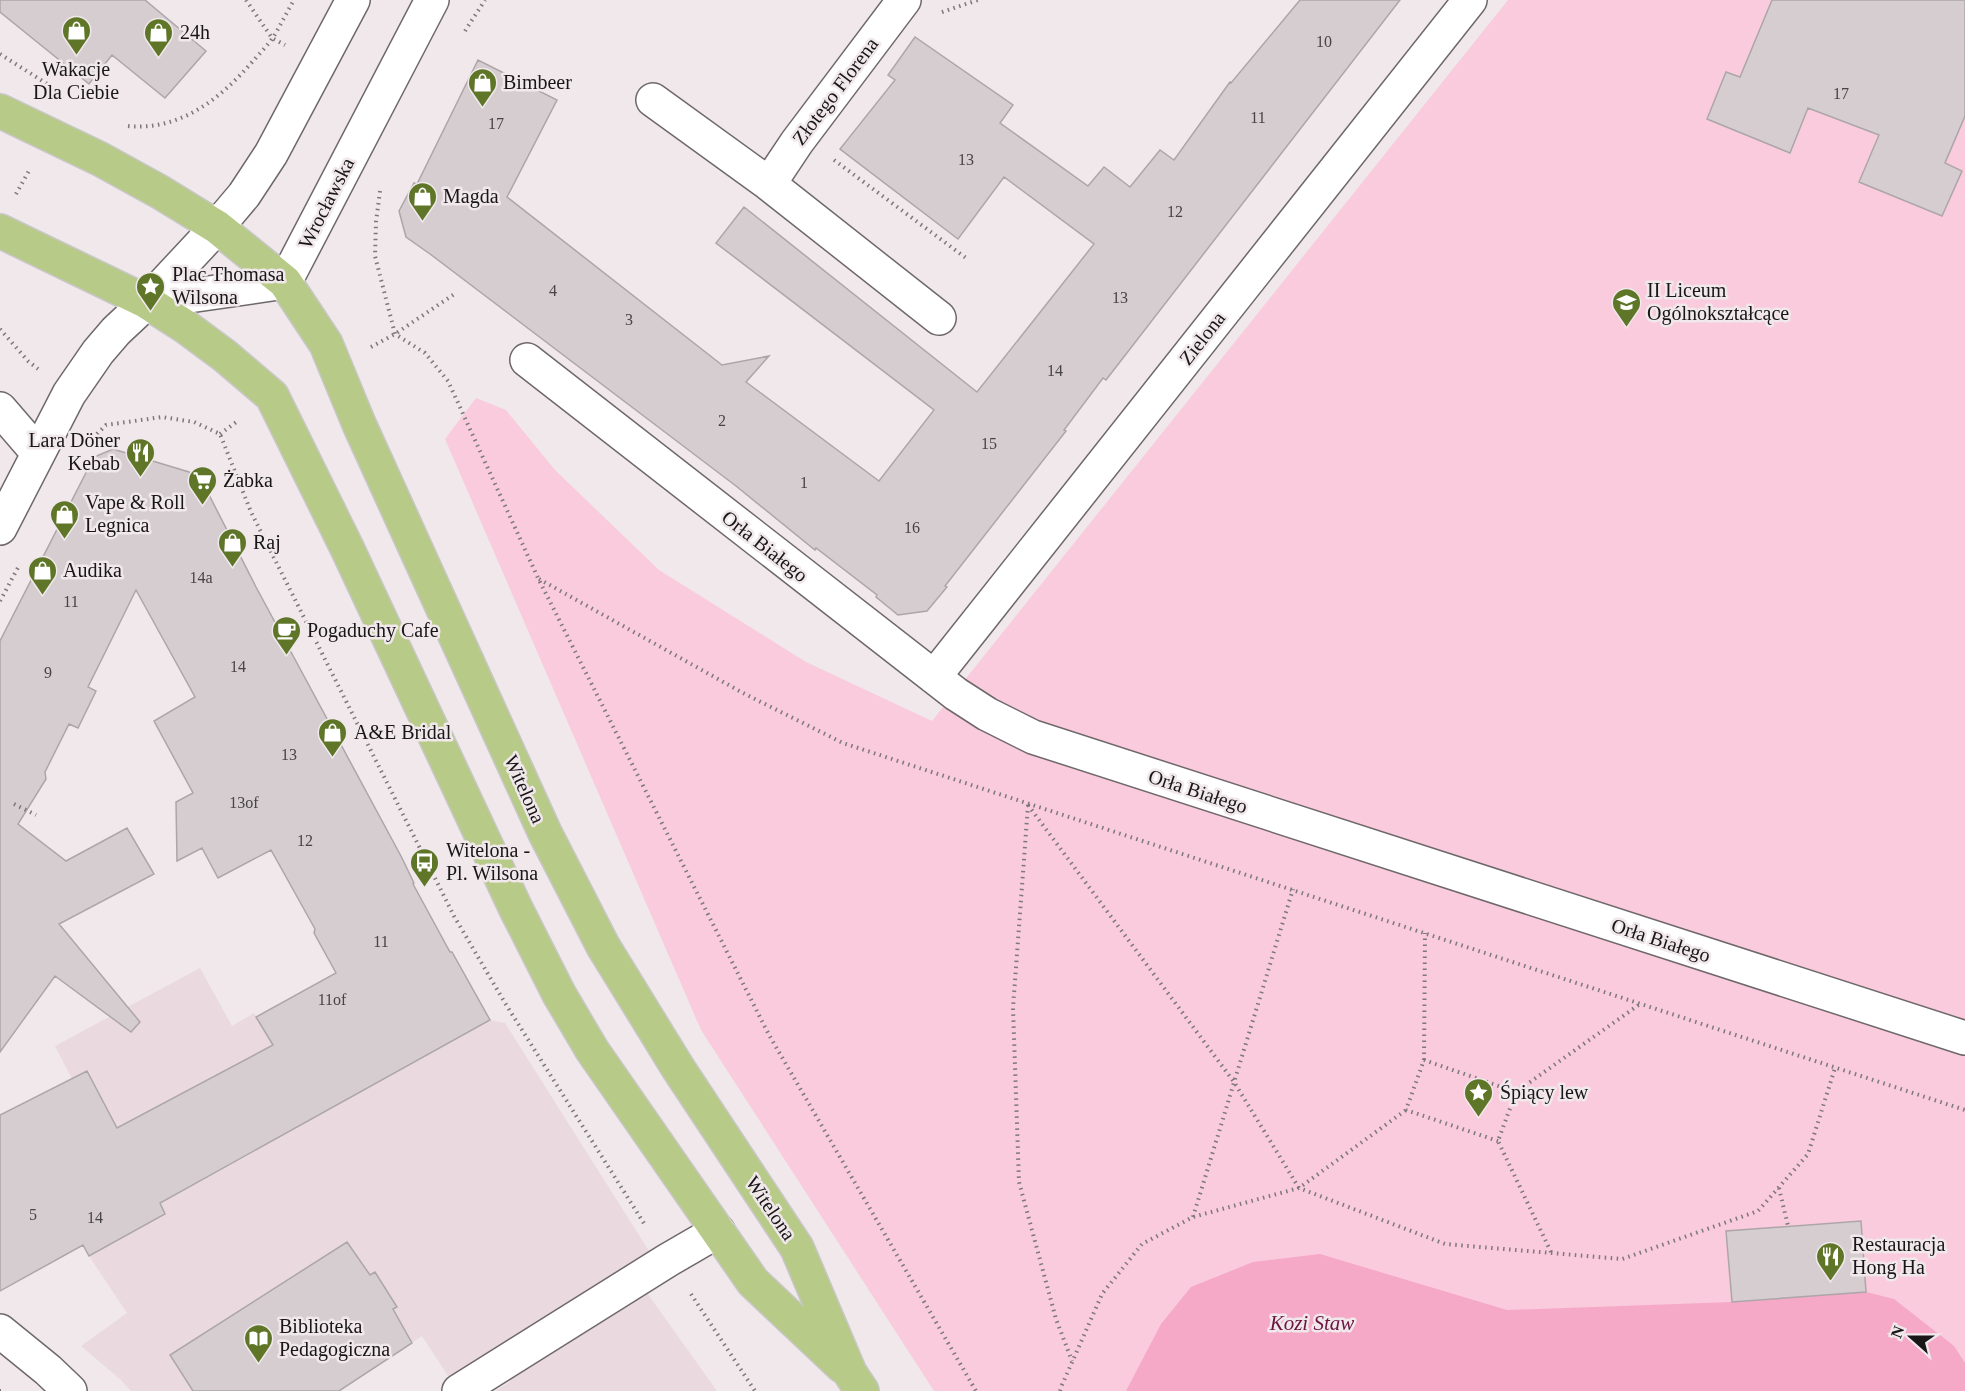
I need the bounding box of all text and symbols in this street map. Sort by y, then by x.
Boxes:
shop icon: Wakacje Dla Ciebie [60,15,92,57]
shop icon: 24h [143,16,175,58]
place label: 24h [180,21,210,43]
street label: Złotego Florena [788,33,883,149]
house number: 10 [1316,33,1332,50]
place label: Wakacje Dla Ciebie [33,58,119,103]
shop icon: Bimbeer [466,66,498,108]
place label: Bimbeer [503,71,572,93]
house number: 17 [1833,85,1849,102]
house number: 11 [1250,109,1266,126]
house number: 17 [488,115,504,132]
house number: 13 [958,151,974,168]
street label: Wrocławska [294,154,358,252]
shop icon: Magda [406,180,438,222]
place label: Magda [443,185,499,208]
house number: 12 [1167,203,1183,220]
place label: Plac Thomasa Wilsona [172,263,285,308]
place icon: Plac Thomasa Wilsona [135,270,167,312]
place label: II Liceum Ogólnokształcące [1647,279,1789,325]
house number: 4 [549,282,557,299]
school or university icon: II Liceum Ogólnokształcące [1610,286,1642,328]
house number: 13 [1112,289,1128,306]
street label: Zielona [1175,307,1230,369]
house number: 3 [625,311,633,328]
house number: 14 [1047,362,1063,379]
house number: 2 [718,412,726,429]
place label: Lara Döner Kebab [28,429,120,474]
house number: 15 [981,435,997,452]
restaurant icon: Lara Döner Kebab [125,436,157,478]
supermarket icon: Żabka [186,464,218,506]
place label: Żabka [223,469,273,491]
house number: 1 [800,474,808,491]
place label: Vape & Roll Legnica [85,491,185,537]
shop icon: Vape & Roll Legnica [48,498,80,540]
street label: Orła Białego [717,506,812,587]
house number: 16 [904,519,920,536]
shop icon: Raj [216,526,248,568]
place label: Raj [253,531,281,554]
shop icon: Audika [26,554,58,596]
place label: Audika [63,559,122,581]
house number: 14a [189,569,213,586]
house number: 11 [63,593,79,610]
cafe icon: Pogaduchy Cafe [270,614,302,656]
place label: Pogaduchy Cafe [307,619,439,642]
house number: 14 [230,658,246,675]
house number: 9 [44,664,52,681]
shop icon: A&E Bridal [317,716,349,758]
place label: A&E Bridal [354,721,452,743]
house number: 13 [281,746,297,763]
street label: Witelona [500,751,550,827]
street label: Orła Białego [1145,765,1250,818]
house number: 13of [229,794,259,811]
house number: 12 [297,832,313,849]
place label: Witelona - Pl. Wilsona [446,839,538,884]
bus stop icon: Witelona - Pl. Wilsona [409,846,441,888]
street label: Orła Białego [1608,914,1713,967]
house number: 11 [373,933,389,950]
house number: 11of [318,991,347,1008]
place icon: Śpiący lew [1463,1076,1495,1118]
place label: Śpiący lew [1500,1080,1589,1104]
street label: Witelona [742,1172,800,1244]
house number: 5 [29,1206,37,1223]
house number: 14 [87,1209,103,1226]
place label: Restauracja Hong Ha [1852,1233,1945,1279]
restaurant icon: Restauracja Hong Ha [1815,1240,1847,1282]
north arrow [1881,1307,1941,1367]
water label: Kozi Staw [1269,1311,1354,1335]
place label: Biblioteka Pedagogiczna [279,1315,390,1361]
library icon: Biblioteka Pedagogiczna [242,1322,274,1364]
text: N [1887,1323,1908,1340]

